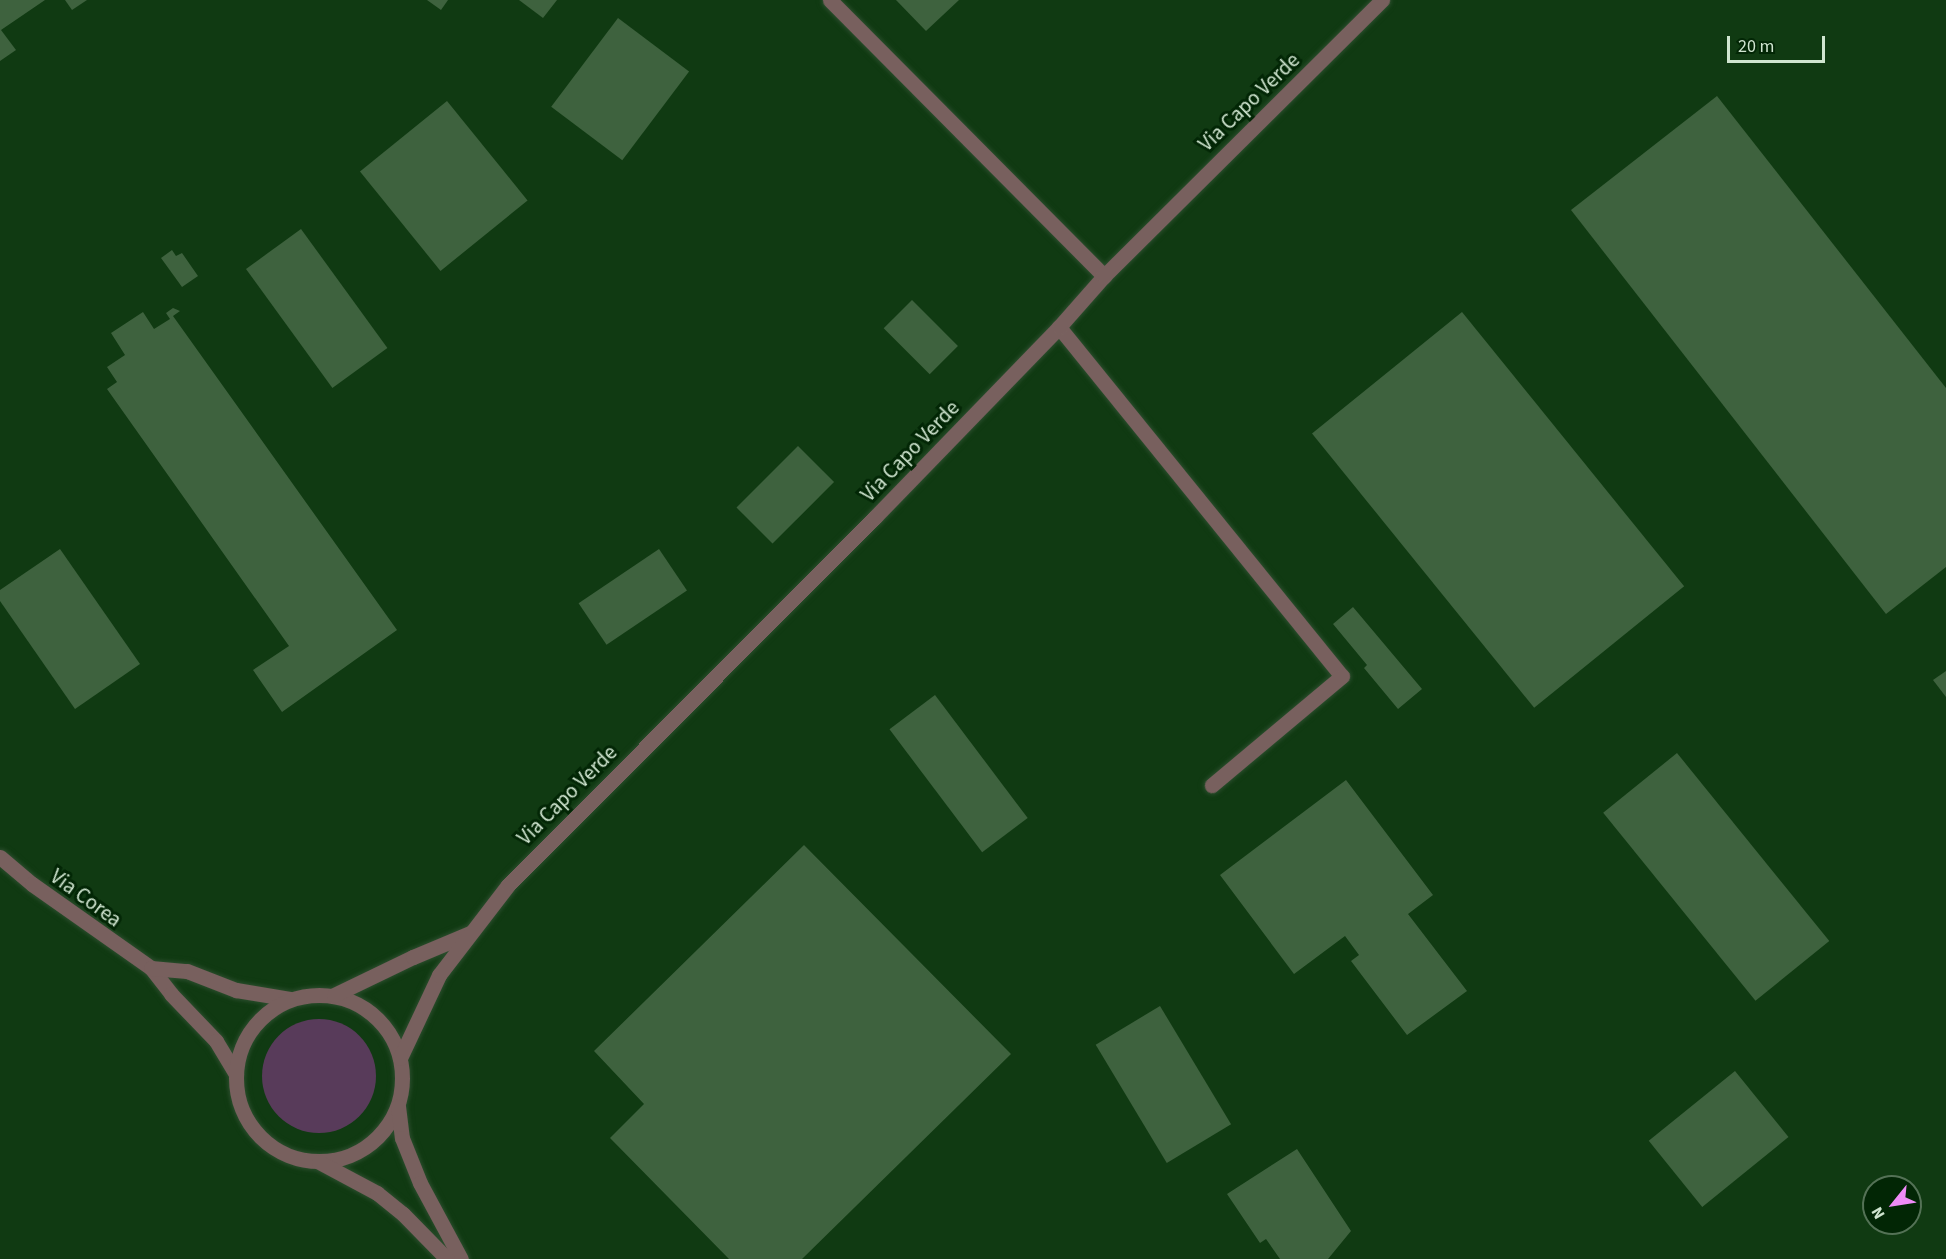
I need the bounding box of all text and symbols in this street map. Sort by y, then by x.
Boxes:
scale bar [1730,24,1828,62]
text: 20 m [1738,34,1774,59]
street label: Via Capo Verde [1193,48,1305,156]
street label: Via Capo Verde [856,395,964,507]
street label: Via Capo Verde [512,740,622,850]
street label: Via Corea [45,864,127,932]
north arrow [1862,1175,1922,1235]
text: N [1866,1203,1890,1223]

